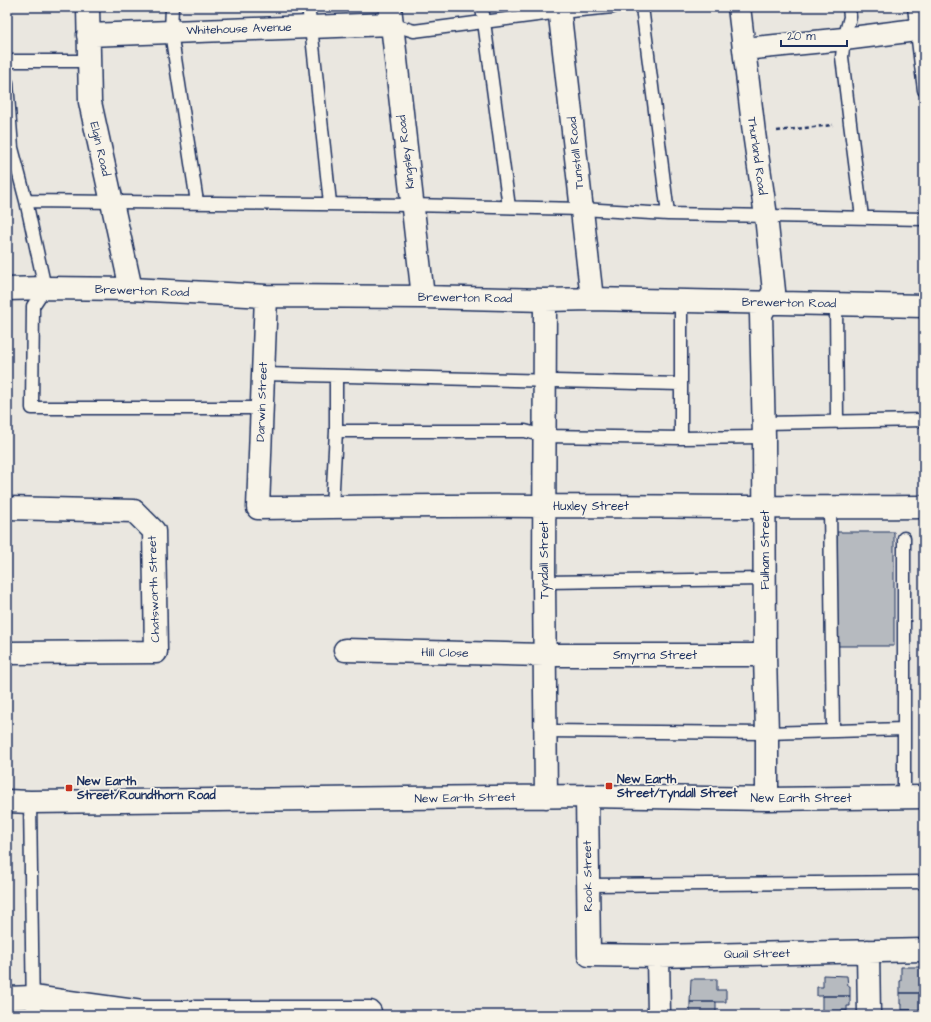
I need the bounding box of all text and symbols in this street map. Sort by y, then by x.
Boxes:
street label: Whitehouse Avenue [186,19,293,39]
scale bar [781,22,847,48]
text: 20 m [787,28,816,45]
street label: Kingsley Road [393,114,420,190]
street label: Tunstall Road [564,116,588,190]
street label: Thurland Road [743,116,771,196]
street label: Elgin Road [85,120,115,178]
street label: Brewerton Road [95,281,189,301]
street label: Brewerton Road [418,289,512,307]
street label: Brewerton Road [742,294,836,312]
street label: Darwin Street [252,362,272,442]
street label: Huxley Street [553,498,629,516]
street label: Fulham Street [757,510,774,590]
street label: Tyndall Street [536,521,554,599]
street label: Chatsworth Street [144,535,164,643]
street label: Hill Close [421,644,469,662]
street label: Smyrna Street [613,647,697,665]
place label: New Earth Street/Tyndall Street [616,771,738,803]
place label: New Earth Street/Roundthorn Road [76,773,216,804]
marker: New Earth Street/Tyndall Street [604,781,614,791]
marker: New Earth Street/Roundthorn Road [64,783,74,793]
street label: New Earth Street [414,789,516,807]
street label: New Earth Street [751,790,852,807]
street label: Rook Street [579,840,597,912]
street label: Quail Street [724,945,790,963]

